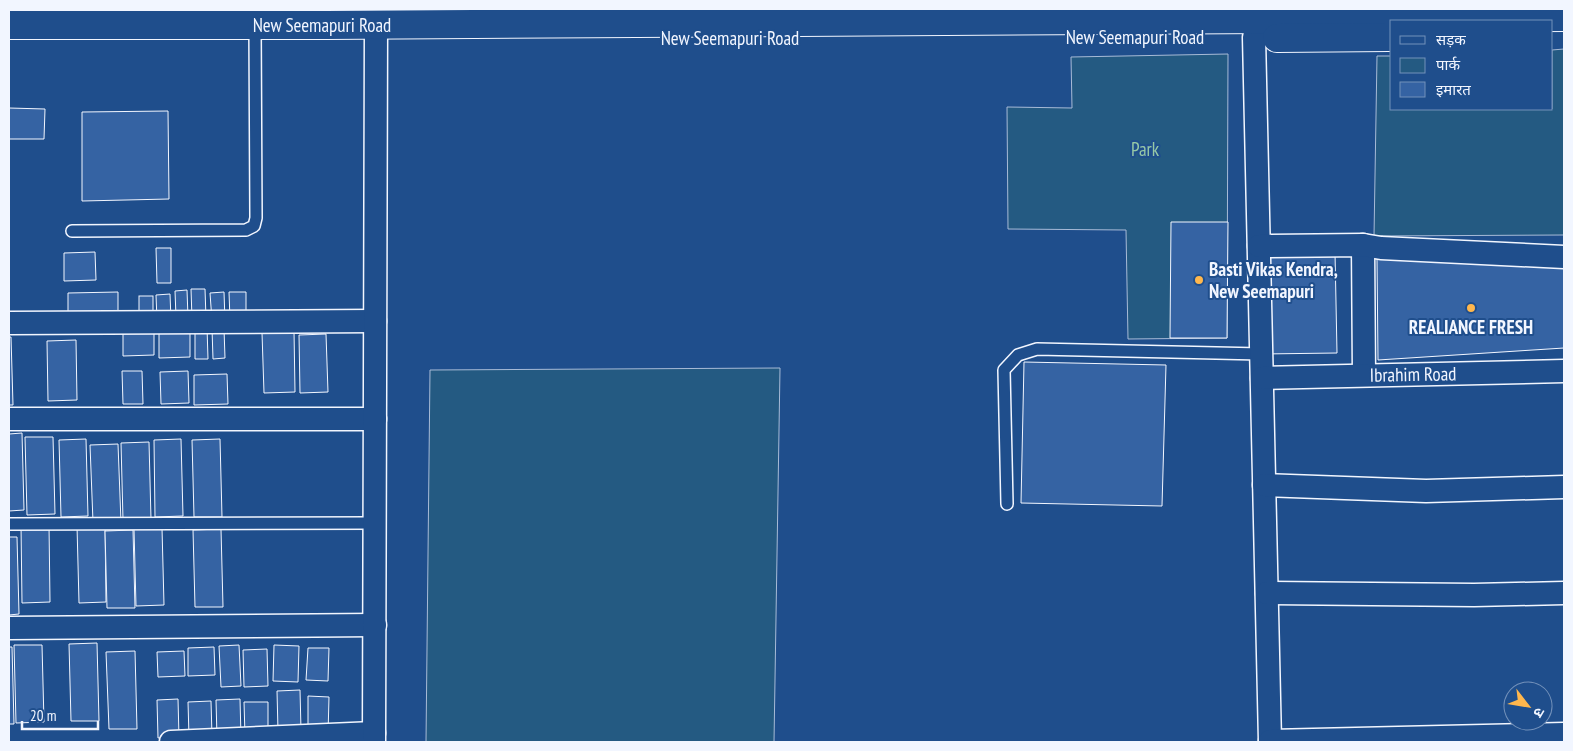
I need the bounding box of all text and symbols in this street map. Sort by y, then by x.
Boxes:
street label: New Seemapuri Road [253,13,391,37]
legend [1390,20,1553,110]
street label: New Seemapuri Road [1066,25,1204,49]
street label: New Seemapuri Road [661,26,799,50]
text: सड़क [1436,30,1466,49]
text: पार्क [1436,55,1460,74]
text: इमारत [1436,80,1471,99]
park label: Park [1131,137,1160,161]
place label: Basti Vikas Kendra, New Seemapuri [1209,257,1338,303]
marker: Basti Vikas Kendra, New Seemapuri [1193,274,1205,286]
marker: REALIANCE FRESH [1465,302,1477,314]
place label: REALIANCE FRESH [1409,315,1533,339]
street label: Ibrahim Road [1369,361,1457,387]
north arrow [1503,681,1553,731]
scale bar [22,698,99,730]
text: उ [1529,705,1549,722]
text: 20 m [30,706,56,725]

